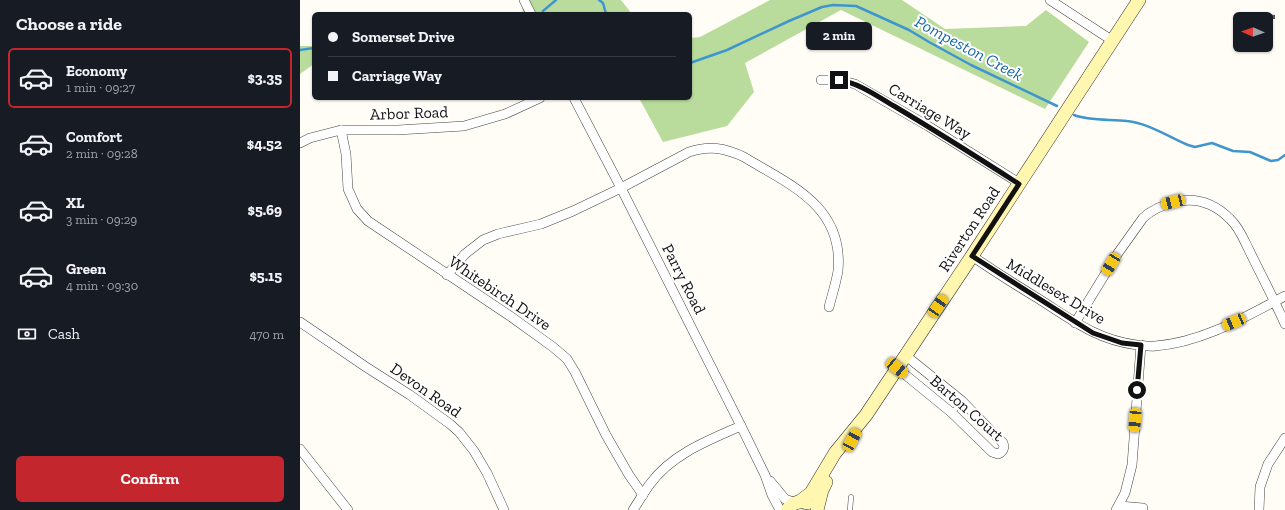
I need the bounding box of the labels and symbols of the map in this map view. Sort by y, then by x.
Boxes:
water label: Pompeston Creek [912,11,1027,85]
north arrow [1233,12,1273,52]
callout: 2 min [806,22,872,50]
route end [830,71,848,89]
street label: Carriage Way [885,79,975,143]
street label: Arbor Road [370,102,449,124]
street label: Riverton Road [934,183,1004,275]
car [1160,193,1186,211]
street label: Parry Road [658,241,710,317]
car [1100,251,1122,277]
street label: Whitebirch Drive [445,252,555,334]
street label: Middlesex Drive [1003,254,1109,328]
car [926,293,950,319]
car [1221,312,1247,332]
car [884,356,910,380]
street label: Devon Road [387,359,465,421]
street label: Barton Court [926,371,1008,445]
route start [1128,381,1146,399]
car [1128,408,1142,432]
car [841,427,863,453]

